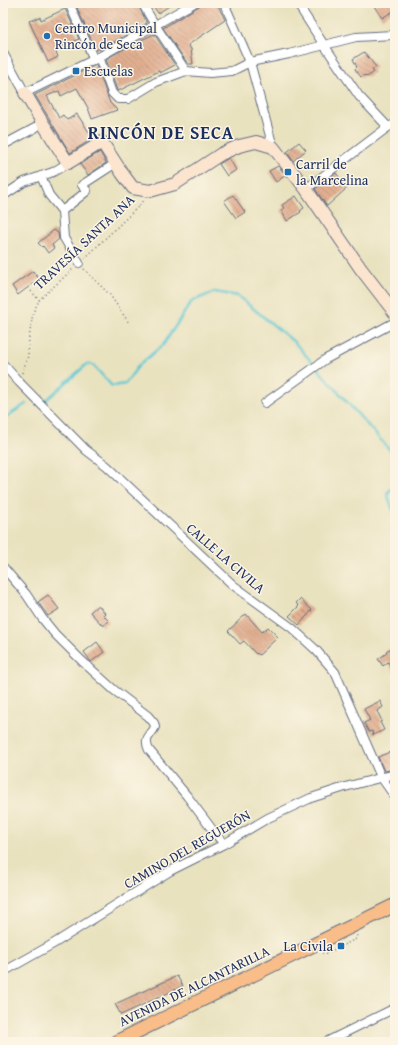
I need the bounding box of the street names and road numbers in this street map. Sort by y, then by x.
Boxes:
street label: TRAVESÍA SANTA ANA [29,190,139,294]
street label: CALLE LA CIVILA [182,518,270,598]
street label: CAMINO DEL REGUERÓN [120,805,254,893]
street label: AVENIDA DE ALCANTARILLA [115,940,273,1031]

